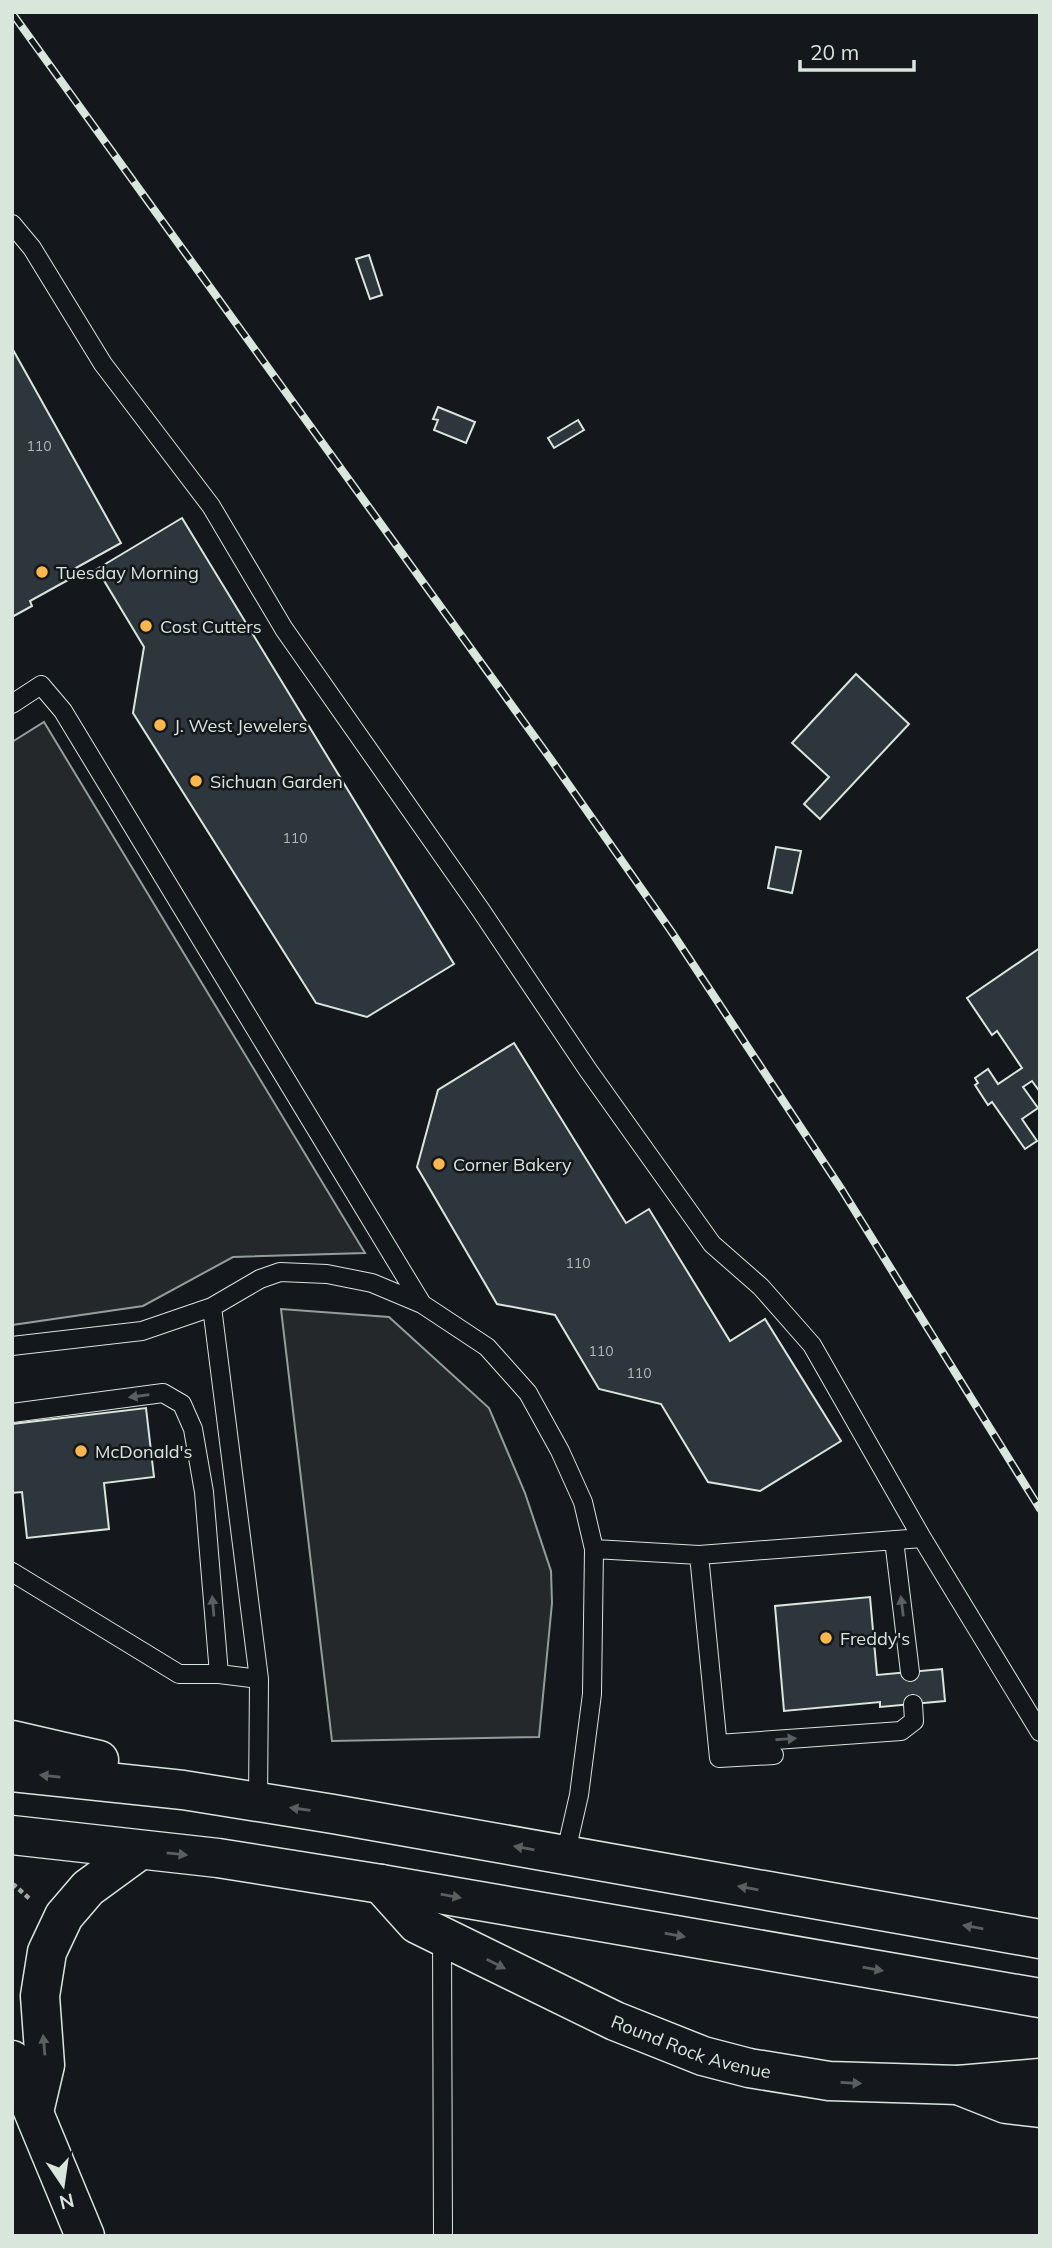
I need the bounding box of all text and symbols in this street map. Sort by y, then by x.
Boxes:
scale bar [800,28,914,72]
text: 20 m [810,39,859,65]
house number: 110 [26,437,52,455]
place label: Tuesday Morning [56,561,199,584]
marker: Tuesday Morning [34,564,50,580]
place label: Cost Cutters [160,615,262,638]
marker: Cost Cutters [138,618,154,634]
place label: J. West Jewelers [174,714,307,737]
marker: J. West Jewelers [152,717,168,733]
place label: Sichuan Garden [210,770,343,793]
marker: Sichuan Garden [188,773,204,789]
house number: 110 [282,829,308,847]
place label: Corner Bakery [453,1153,572,1176]
marker: Corner Bakery [431,1156,447,1172]
house number: 110 [565,1254,591,1272]
house number: 110 [588,1342,614,1360]
house number: 110 [626,1364,652,1382]
one-way arrow [128,1391,150,1402]
place label: McDonald's [95,1440,192,1463]
marker: McDonald's [73,1443,89,1459]
one-way arrow [207,1595,218,1617]
one-way arrow [897,1595,908,1617]
place label: Freddy's [840,1627,910,1650]
marker: Freddy's [818,1630,834,1646]
one-way arrow [775,1733,797,1744]
one-way arrow [39,1770,61,1781]
one-way arrow [289,1804,311,1815]
one-way arrow [513,1843,535,1854]
one-way arrow [167,1849,189,1860]
one-way arrow [737,1882,759,1893]
one-way arrow [440,1891,462,1902]
one-way arrow [962,1921,984,1932]
one-way arrow [664,1930,686,1941]
one-way arrow [486,1958,506,1969]
one-way arrow [862,1964,884,1975]
street label: Round Rock Avenue [608,2009,773,2083]
one-way arrow [38,2033,49,2055]
one-way arrow [840,2077,862,2088]
north arrow [28,2150,98,2220]
text: N [57,2188,77,2215]

